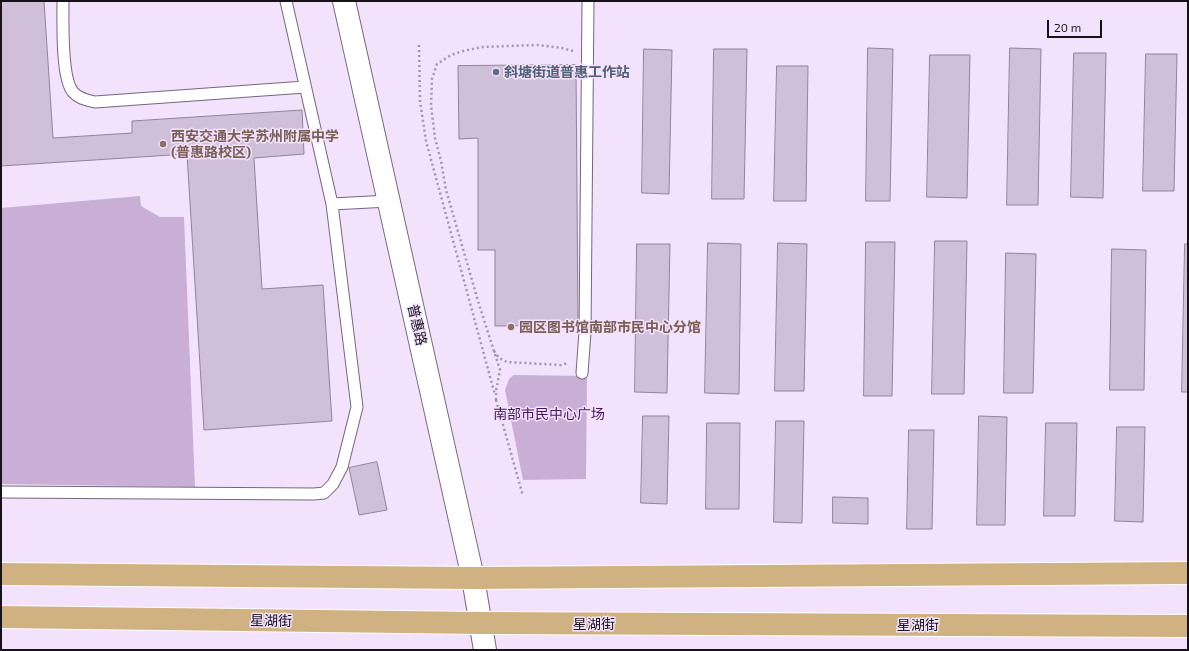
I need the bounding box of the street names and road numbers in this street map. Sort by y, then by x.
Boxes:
street label: 普惠路 [404,303,430,347]
street label: 星湖街 [250,612,292,630]
street label: 星湖街 [573,616,615,632]
street label: 星湖街 [897,617,939,633]

